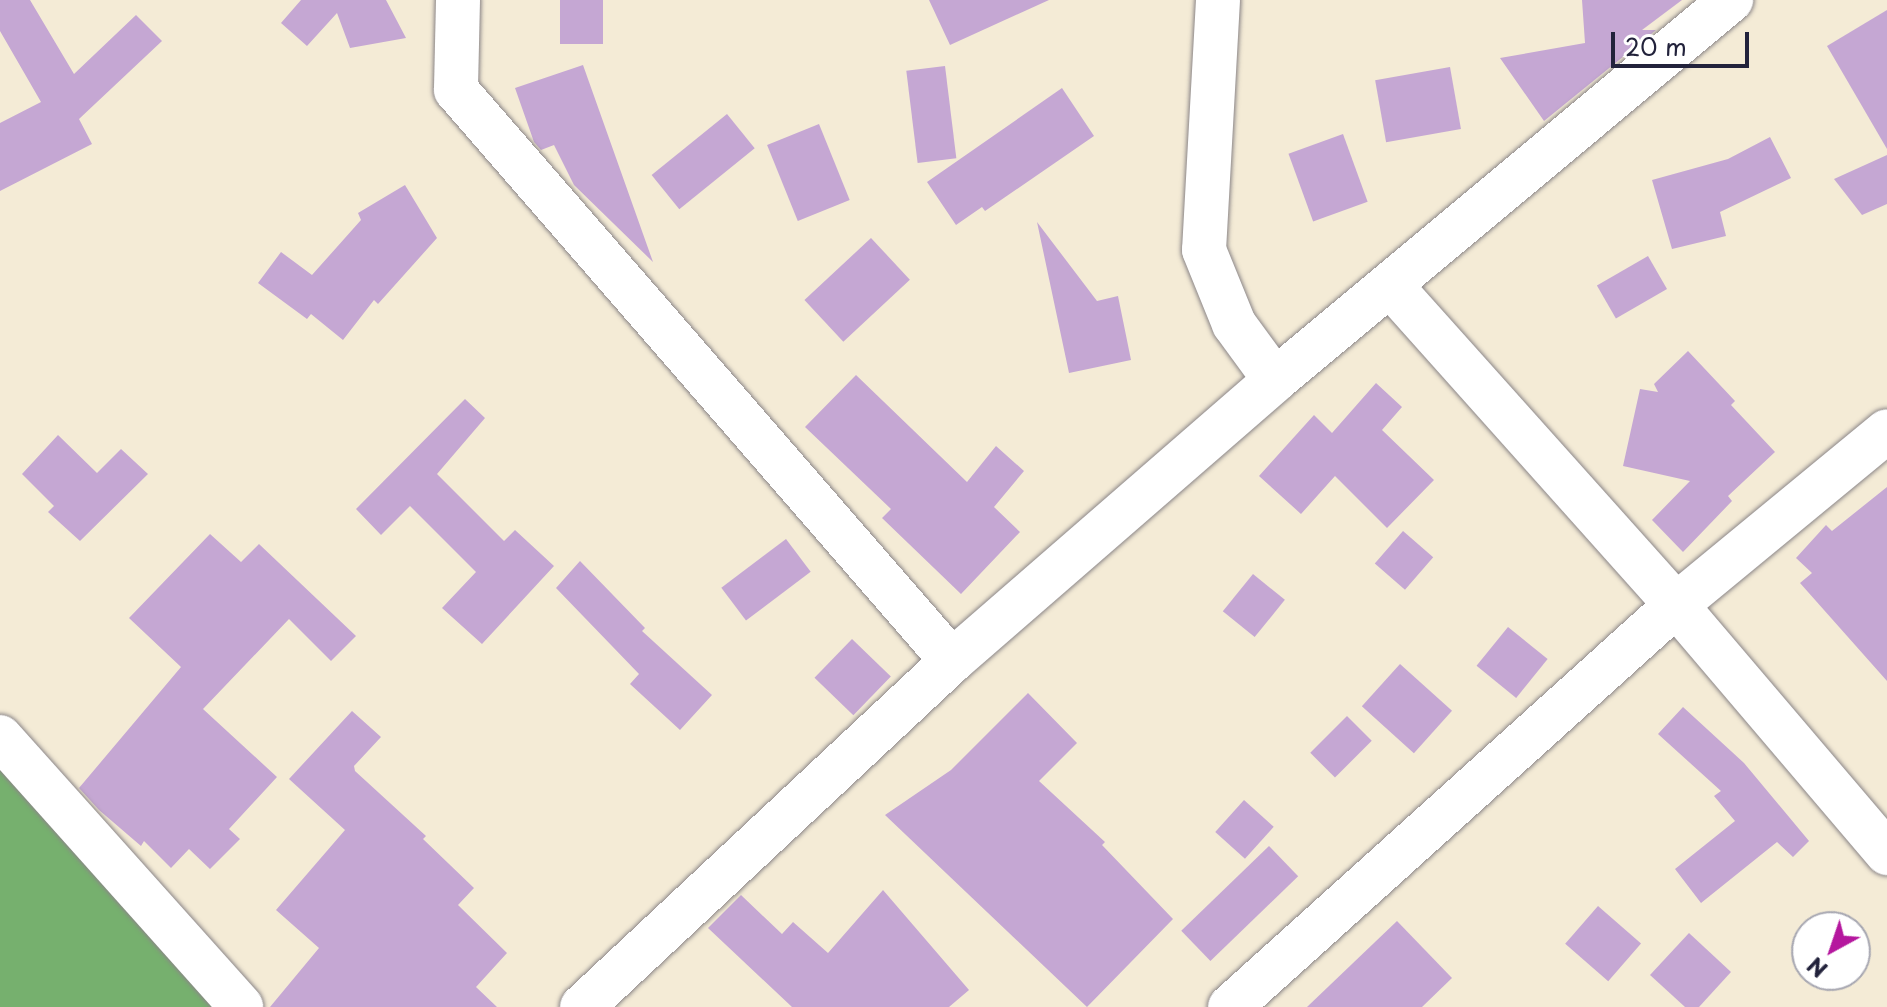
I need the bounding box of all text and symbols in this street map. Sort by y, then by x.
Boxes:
scale bar [1615,16,1753,66]
text: 20 m [1625,28,1687,64]
north arrow [1791,911,1871,991]
text: N [1799,950,1834,986]

